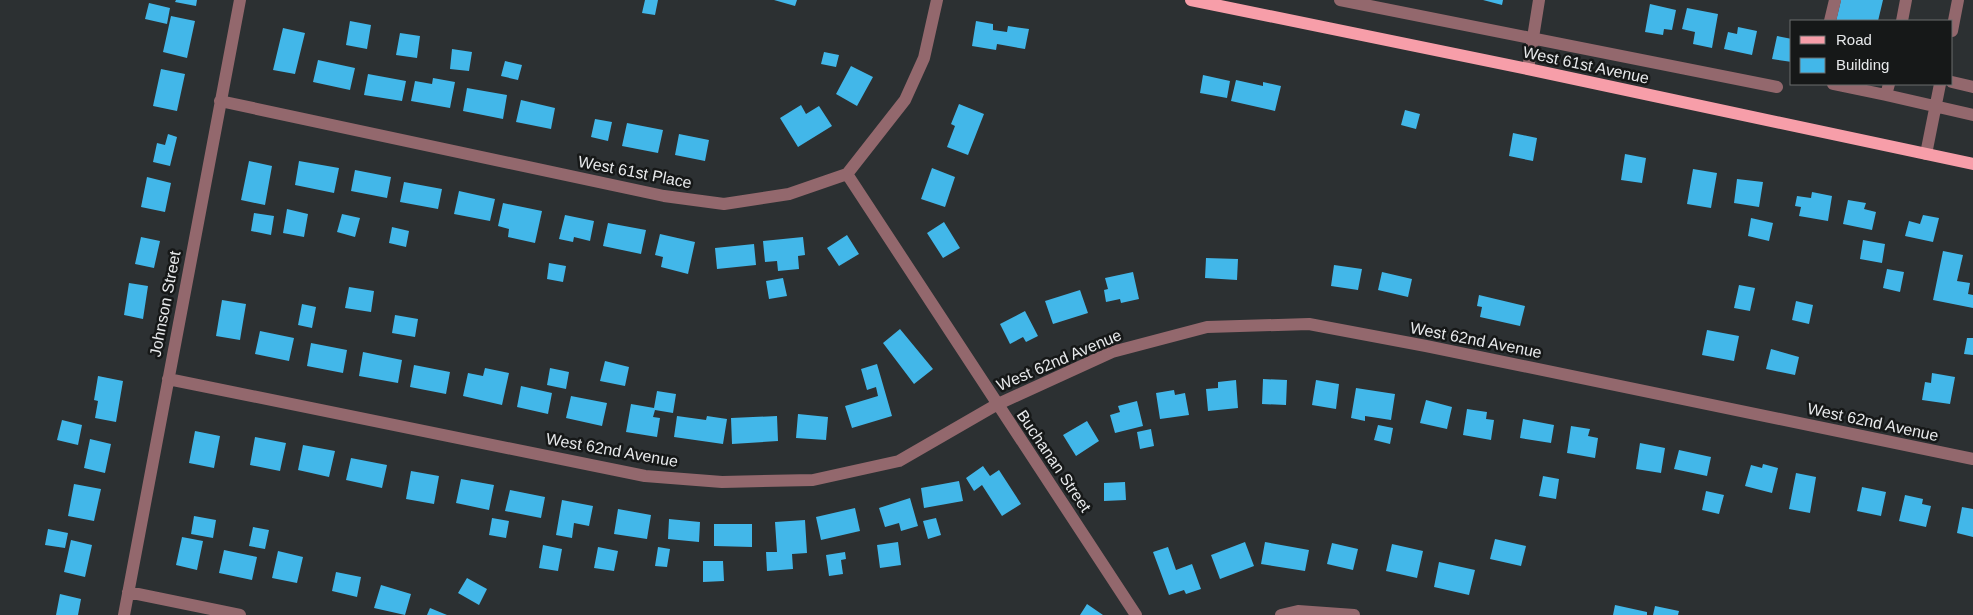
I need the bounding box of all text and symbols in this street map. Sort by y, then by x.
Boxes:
legend [1790,20,1953,85]
text: Road [1836,31,1872,48]
street label: West 61st Avenue [1521,43,1651,87]
text: Building [1836,56,1889,73]
street label: West 61st Place [577,153,693,191]
street label: Johnson Street [146,249,184,358]
street label: West 62nd Avenue [1409,319,1543,361]
street label: West 62nd Avenue [994,326,1124,394]
street label: West 62nd Avenue [1806,400,1940,444]
street label: Buchanan Street [1014,407,1095,516]
street label: West 62nd Avenue [545,430,679,470]

